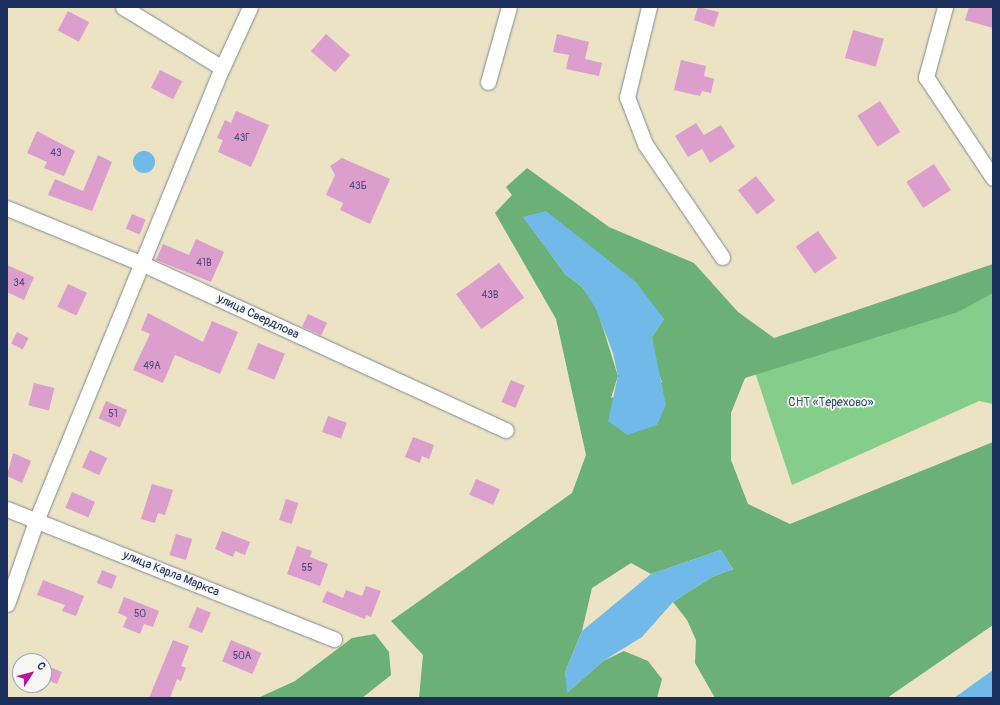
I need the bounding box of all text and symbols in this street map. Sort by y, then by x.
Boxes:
house number: 43Г [234,133,250,145]
house number: 43 [50,148,62,160]
house number: 43Б [349,181,367,193]
house number: 41В [196,258,212,270]
house number: 34 [13,278,25,290]
house number: 43В [481,290,499,302]
street label: улица Свердлова [215,292,301,342]
house number: 49А [143,361,161,373]
park label: СНТ «Терехово» [788,396,874,410]
house number: 51 [108,409,118,421]
street label: улица Карла Маркса [121,548,221,600]
house number: 55 [302,563,312,575]
house number: 50 [134,609,146,621]
house number: 50А [233,651,251,663]
north arrow [12,653,52,693]
text: С [34,660,49,673]

